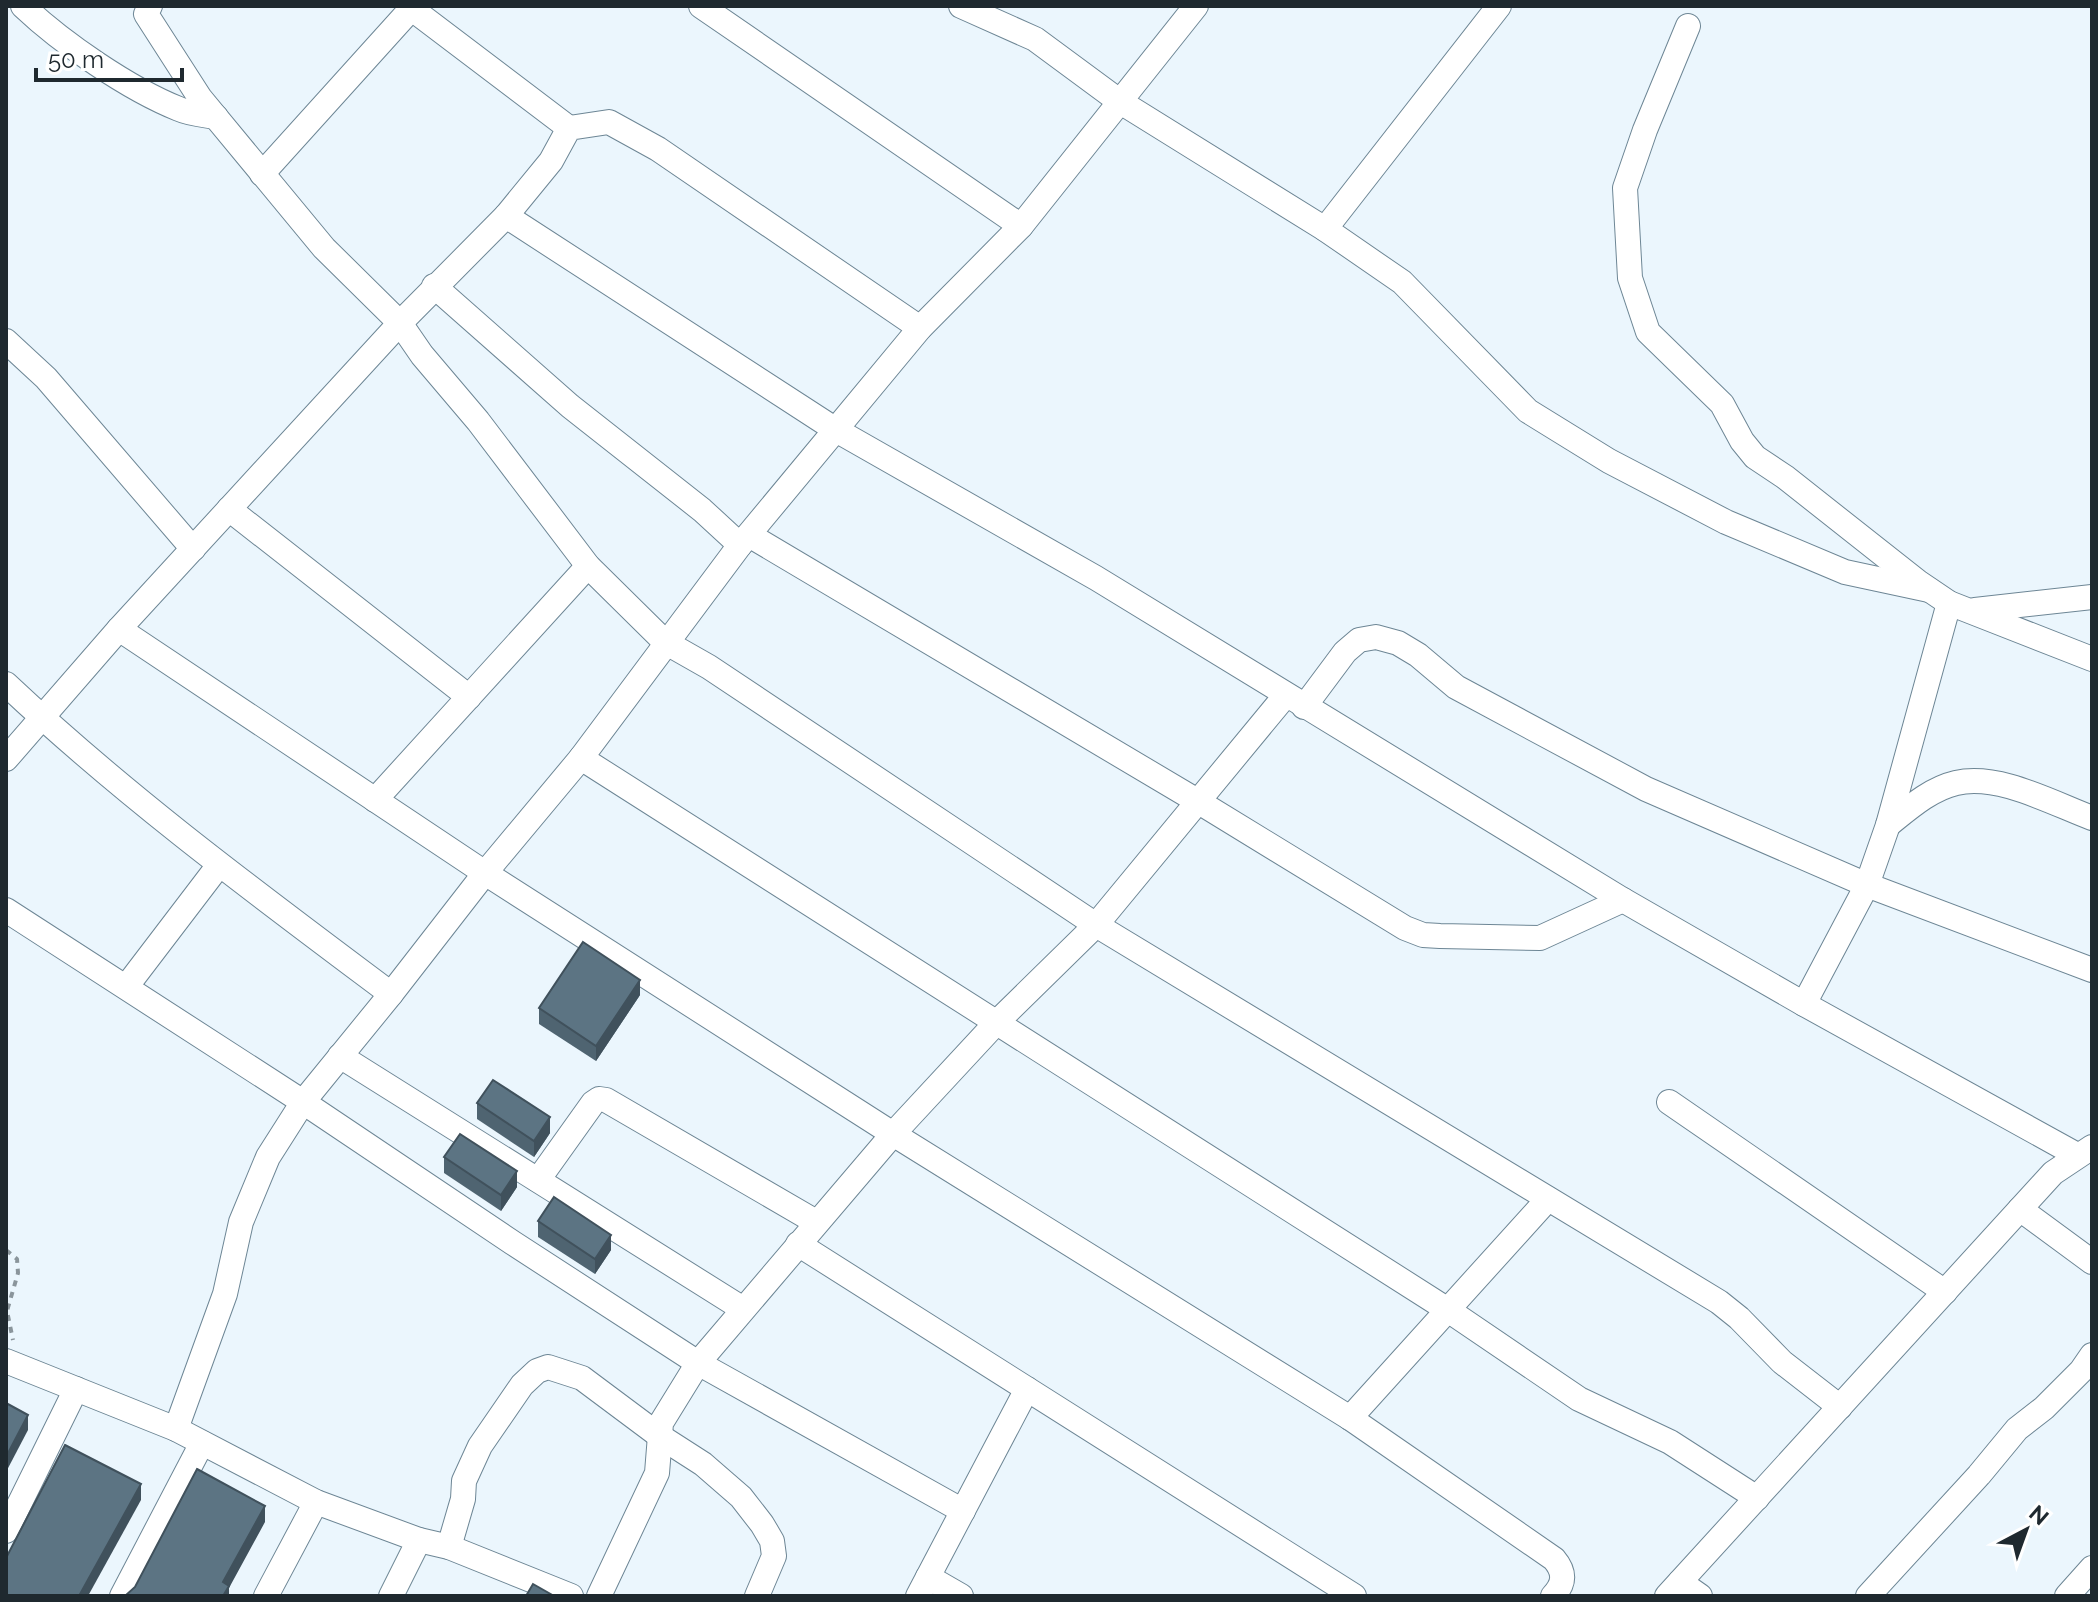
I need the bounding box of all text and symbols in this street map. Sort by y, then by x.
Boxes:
scale bar [36,32,182,82]
text: 50 m [48,45,104,74]
north arrow [1986,1490,2066,1570]
text: N [2024,1500,2054,1530]

